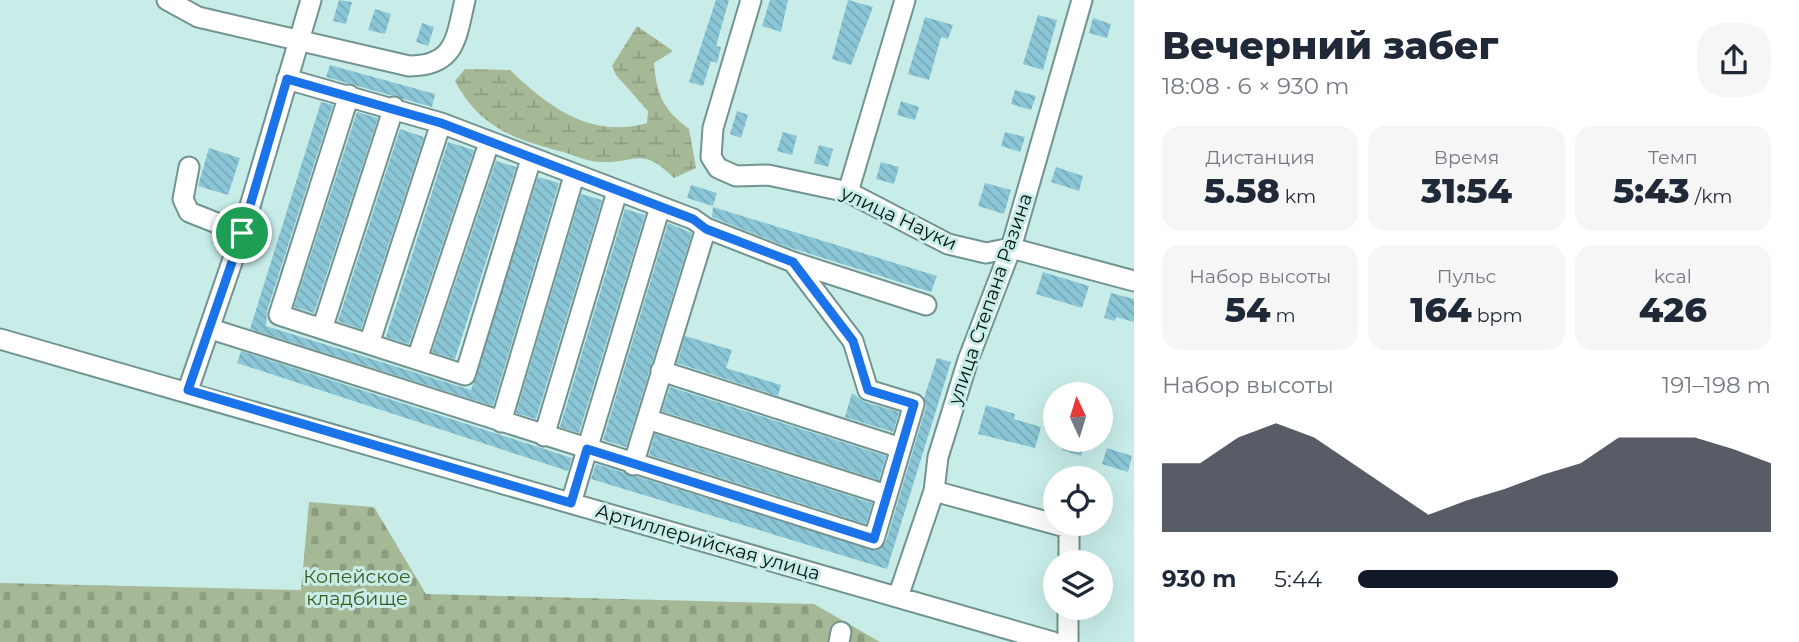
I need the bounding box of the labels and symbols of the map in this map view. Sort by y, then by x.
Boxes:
street label: улица Науки [836,181,961,255]
street label: улица Степана Разина [943,190,1037,409]
pin [212,203,272,263]
north arrow [1043,382,1113,452]
street label: Артиллерийская улица [593,499,823,585]
park label: Копейское кладбище [303,565,411,610]

